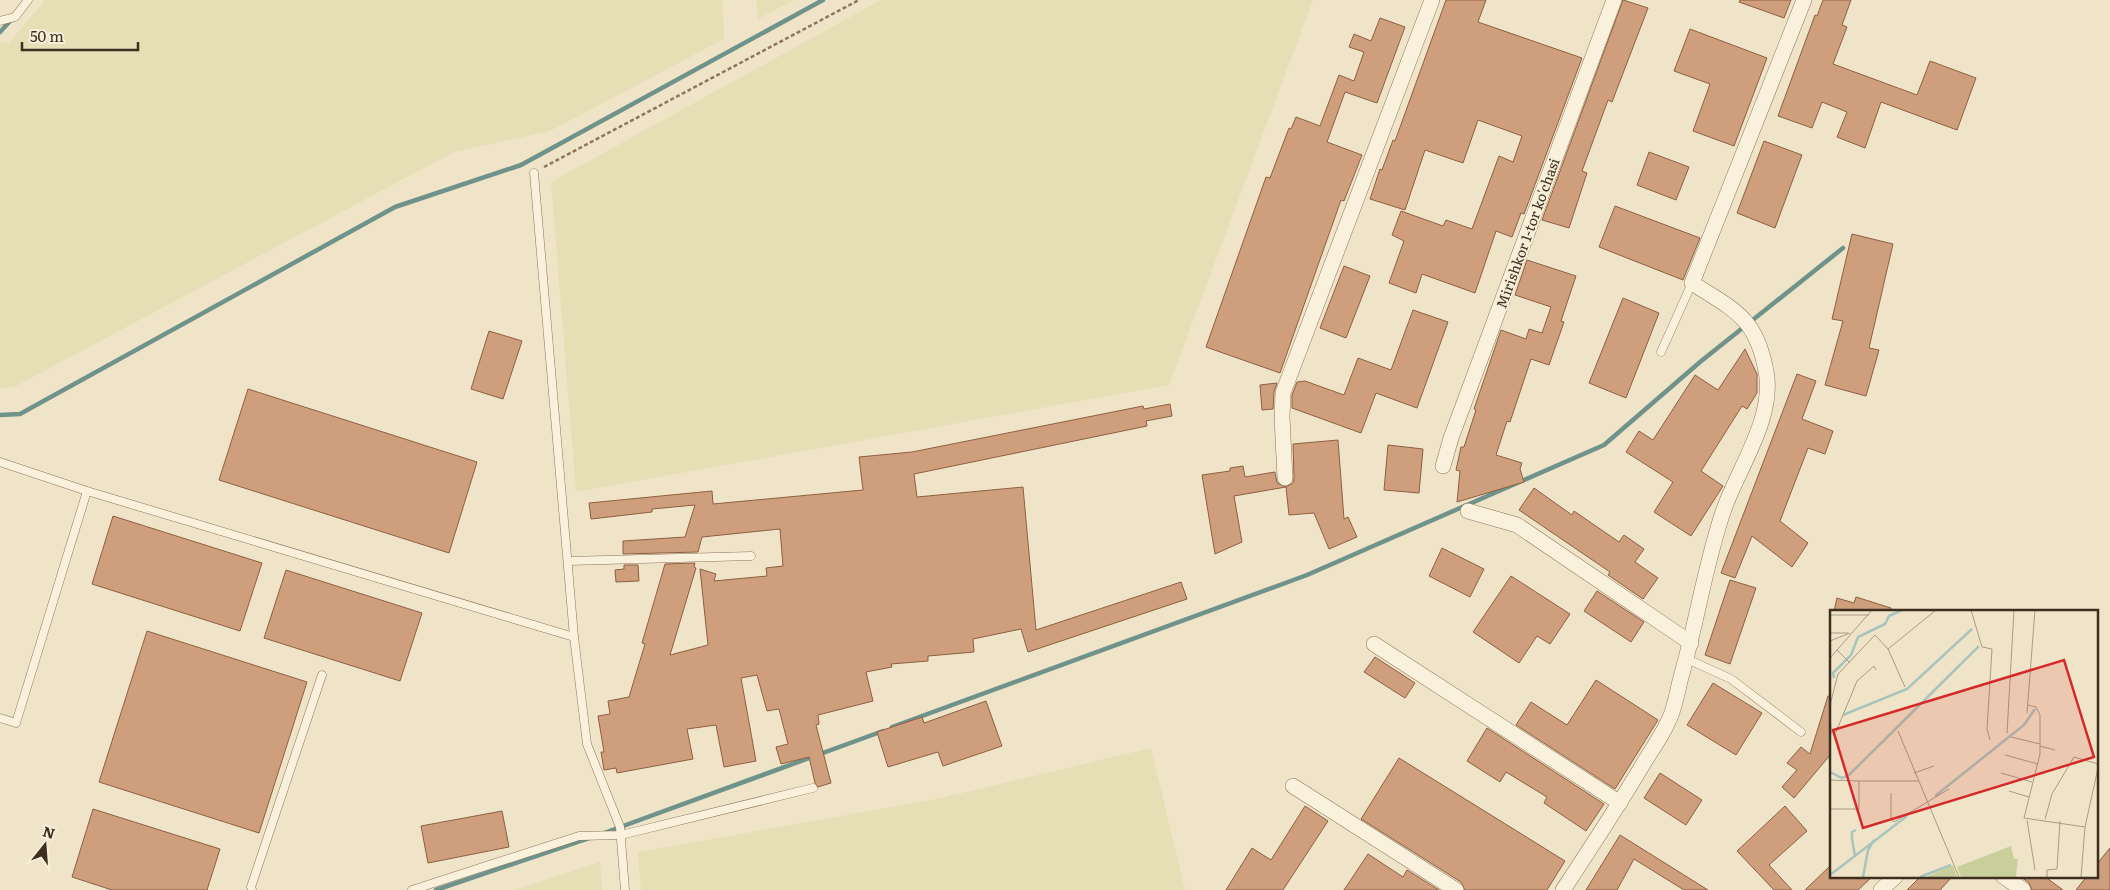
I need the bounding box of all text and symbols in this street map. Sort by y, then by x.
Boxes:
scale bar [22,20,139,52]
text: 50 m [30,24,64,47]
street label: Mirishkor 1-tor ko'chasi [1490,155,1564,311]
inset map [1830,610,2098,878]
north arrow [20,820,70,870]
text: N [41,820,58,843]

